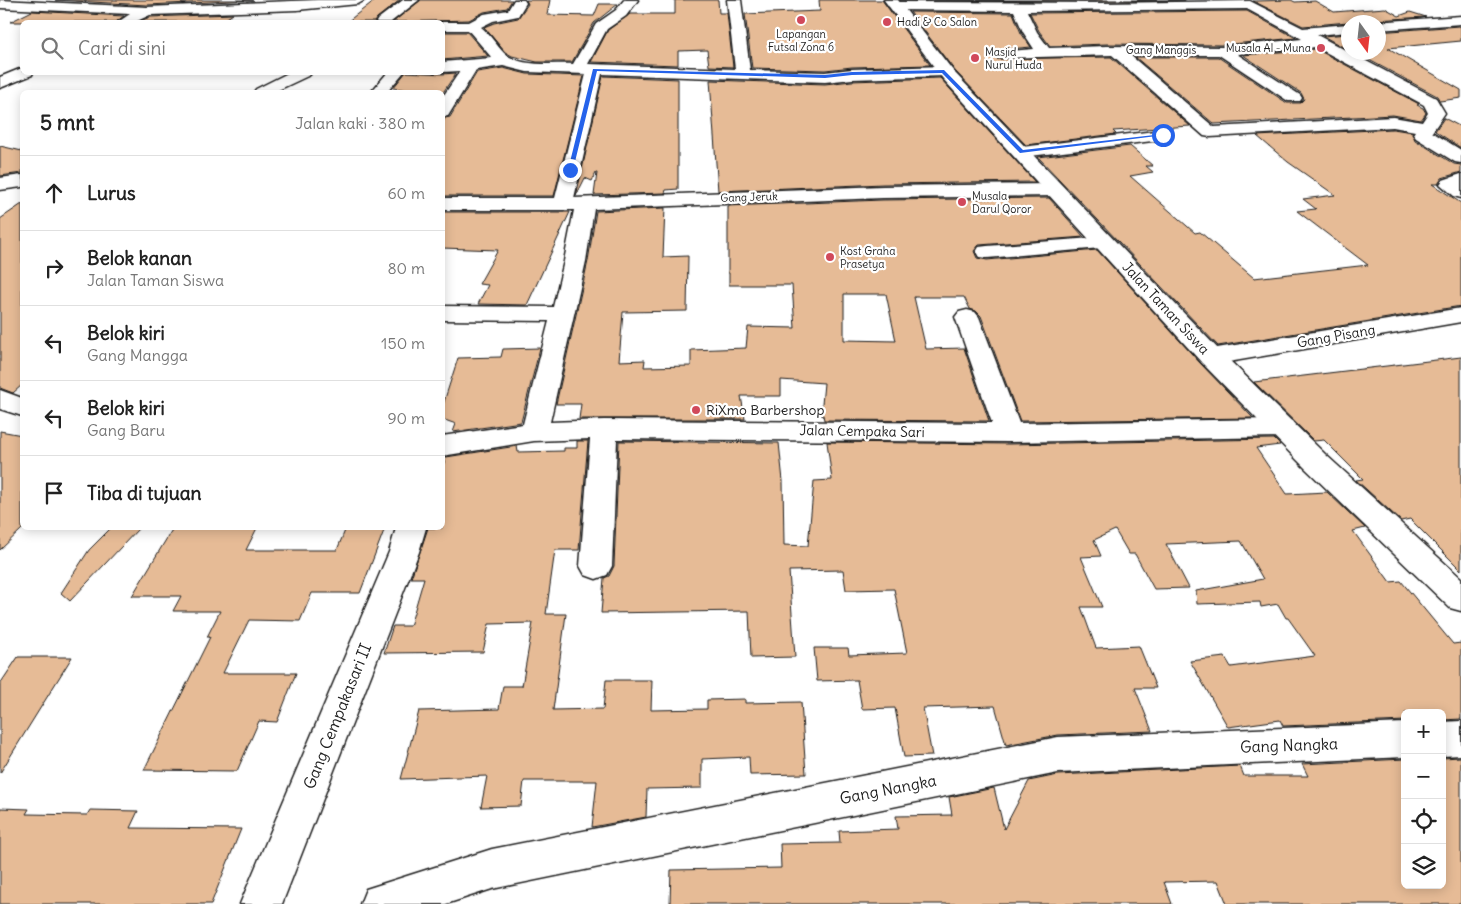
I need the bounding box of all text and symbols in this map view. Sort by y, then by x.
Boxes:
marker: Lapangan Futsal Zona 6 [795,14,807,26]
place label: Hadi & Co Salon [897,15,977,29]
north arrow [1341,15,1386,60]
marker: Hadi & Co Salon [881,16,893,28]
search box [20,20,445,75]
place label: Lapangan Futsal Zona 6 [768,27,834,54]
icon: search [38,34,66,62]
text: Cari di sini [78,36,166,60]
place label: Musala Al - Muna [1226,41,1311,55]
marker: Musala Al - Muna [1315,42,1327,54]
street label: Gang Manggis [1126,43,1196,57]
place label: Masjid Nurul Huda [985,45,1042,72]
marker: Masjid Nurul Huda [969,52,981,64]
text: 5 mnt [40,109,95,136]
text: Jalan kaki · 380 m [295,113,425,133]
route start [1152,124,1175,147]
route end [559,159,582,182]
icon: ahead [40,179,68,207]
text: Lurus [87,181,136,205]
text: 60 m [387,183,425,203]
street label: Gang Jeruk [720,189,778,205]
place label: Musala Darul Qoror [972,189,1032,216]
marker: Musala Darul Qoror [956,196,968,208]
place label: Kost Graha Prasetya [840,244,895,271]
text: Belok kanan [87,246,192,270]
marker: Kost Graha Prasetya [824,251,836,263]
icon: right [40,254,68,282]
text: 80 m [387,258,425,278]
street label: Jalan Taman Siswa [1118,258,1214,358]
text: Jalan Taman Siswa [87,270,224,290]
street label: Gang Pisang [1295,320,1377,352]
text: Belok kiri [87,321,165,345]
icon: left [40,329,68,357]
text: 150 m [381,333,425,353]
text: Gang Mangga [87,345,188,365]
text: Belok kiri [87,396,165,420]
place label: RiXmo Barbershop [706,401,824,419]
icon: left [40,404,68,432]
marker: RiXmo Barbershop [690,404,702,416]
text: 90 m [387,408,425,428]
text: Gang Baru [87,420,165,440]
street label: Jalan Cempaka Sari [799,421,925,441]
icon: arrive [40,479,68,507]
text: Tiba di tujuan [87,481,202,505]
street label: Gang Cempakasari II [299,640,375,792]
map controls [1401,709,1446,889]
button: + [1401,709,1446,754]
street label: Gang Nangka [1240,733,1338,757]
button: − [1401,754,1446,799]
street label: Gang Nangka [838,770,938,808]
button: locate [1401,799,1446,844]
button: layers [1401,844,1446,889]

